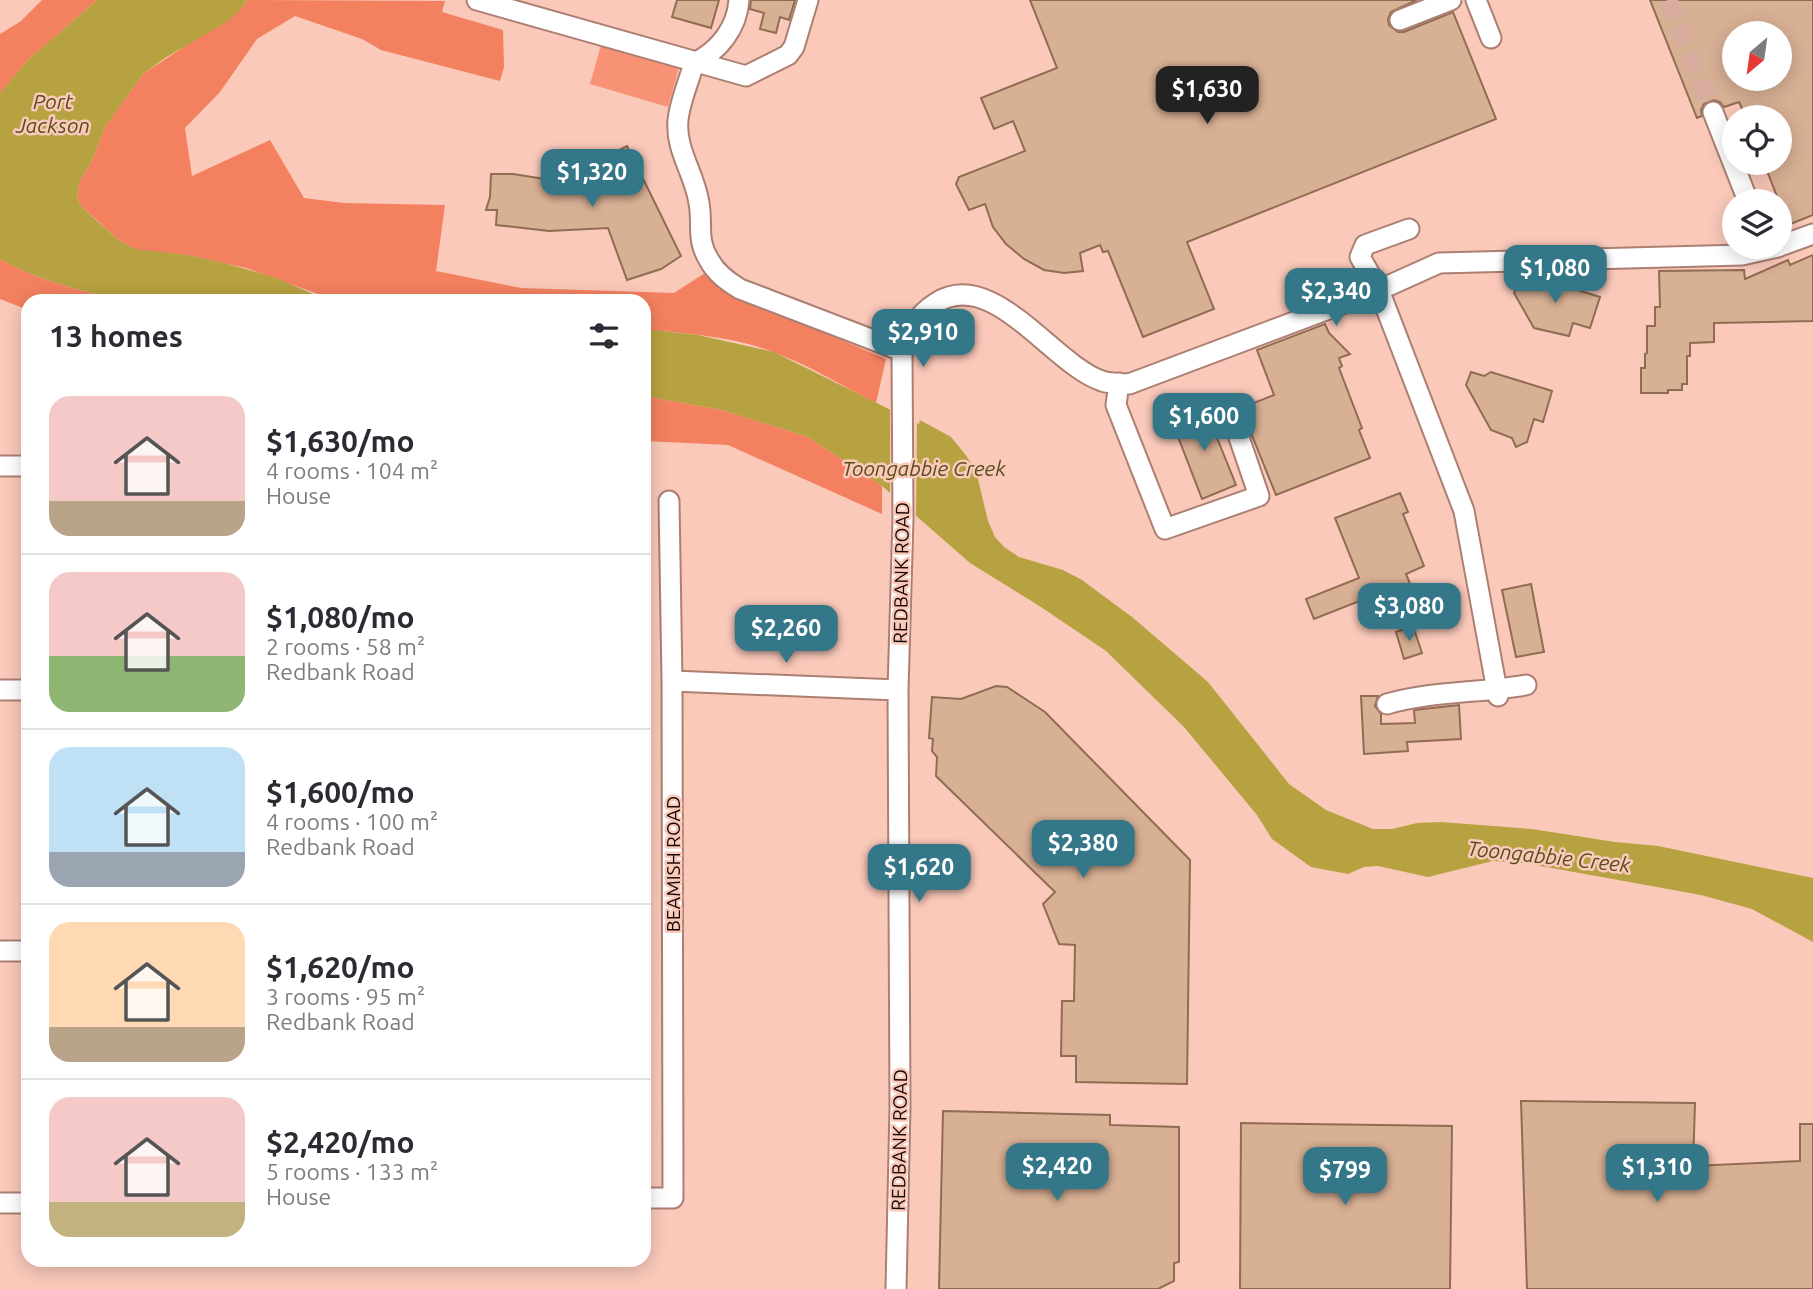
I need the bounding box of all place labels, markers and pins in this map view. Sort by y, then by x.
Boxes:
pin: $1,630 [1150,66,1264,126]
pin: $1,320 [535,150,649,209]
pin: $1,080 [1498,246,1612,305]
pin: $2,340 [1279,268,1393,328]
pin: $2,910 [866,310,980,369]
pin: $1,600 [1147,393,1261,453]
pin: $3,080 [1352,584,1466,643]
pin: $2,260 [729,606,843,665]
pin: $2,380 [1026,820,1140,880]
pin: $1,620 [862,844,976,904]
pin: $2,420 [1000,1144,1114,1203]
pin: $1,310 [1600,1144,1714,1204]
pin: $799 [1304,1148,1386,1207]

